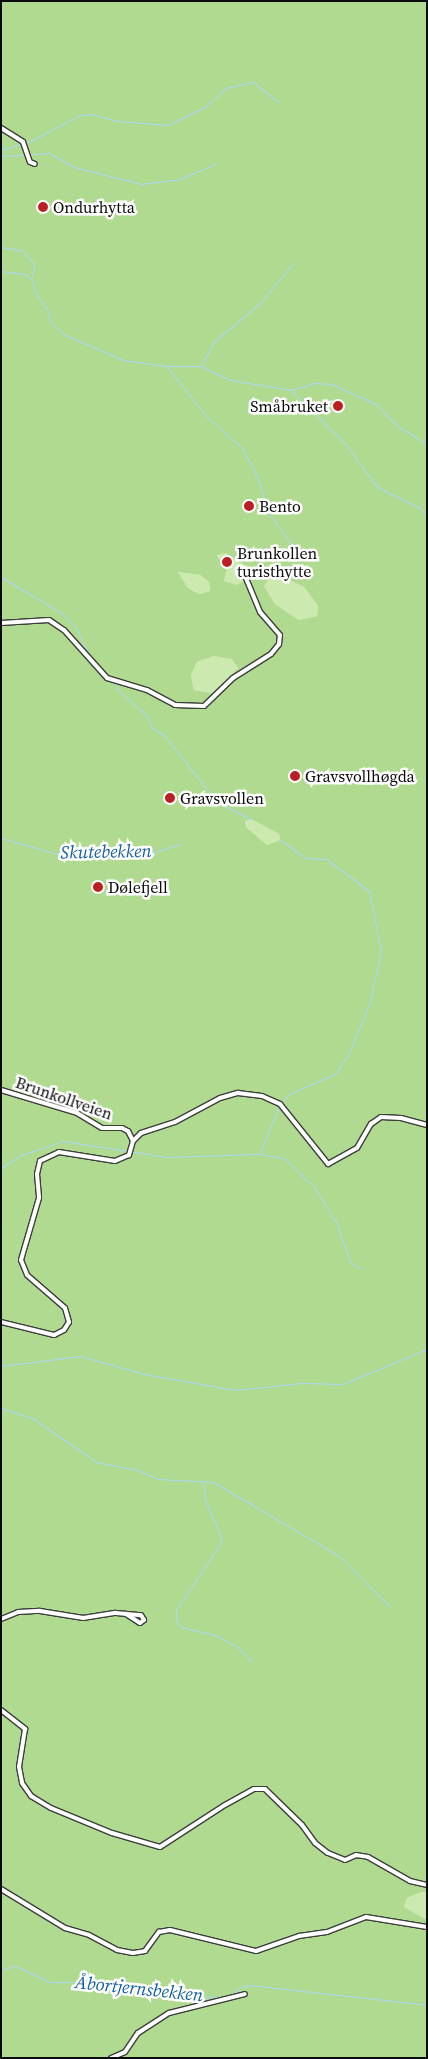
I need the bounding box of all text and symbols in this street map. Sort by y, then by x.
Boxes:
place label: Ondurhytta [53,197,135,217]
marker: Ondurhytta [37,201,49,213]
place label: Småbruket [250,396,328,416]
marker: Småbruket [332,400,344,412]
place label: Bento [259,496,301,516]
marker: Bento [243,500,255,512]
place label: Brunkollen turisthytte [237,543,317,581]
marker: Brunkollen turisthytte [221,556,233,568]
place label: Gravsvollhøgda [305,766,415,786]
marker: Gravsvollhøgda [289,770,301,782]
place label: Gravsvollen [180,788,264,808]
marker: Gravsvollen [164,792,176,804]
water label: Skutebekken [60,840,152,864]
place label: Dølefjell [108,877,168,897]
marker: Dølefjell [92,881,104,893]
street label: Brunkollveien [13,1073,115,1123]
water label: Åbortjernsbekken [74,1972,204,2006]

